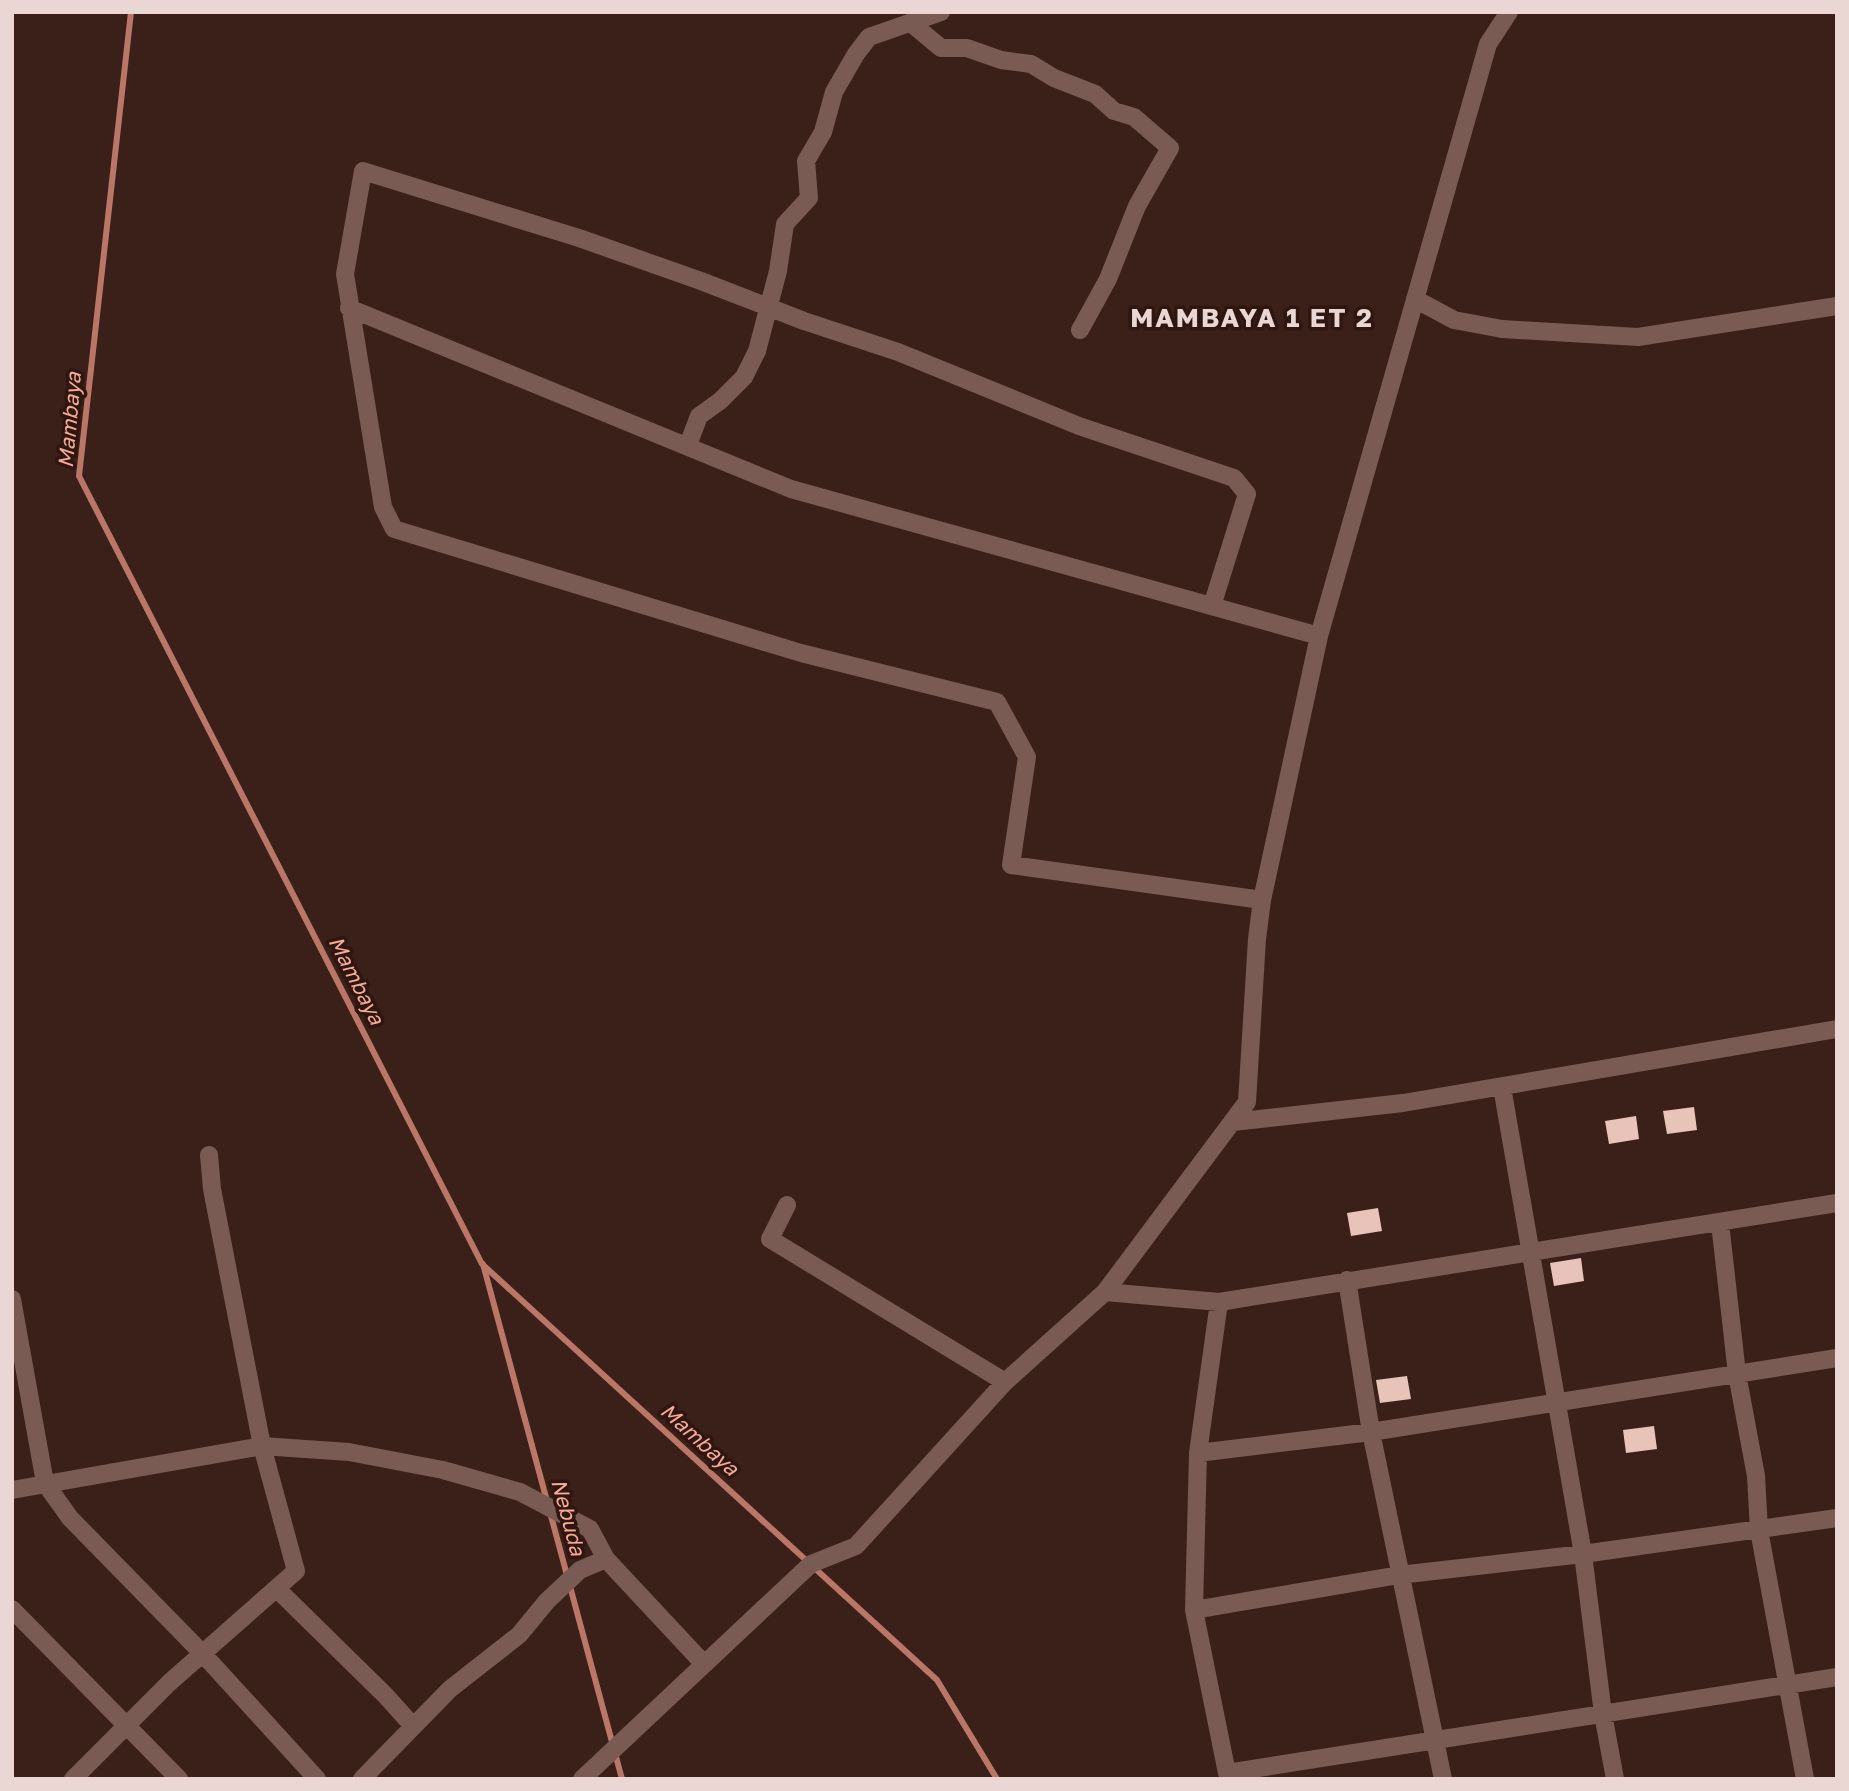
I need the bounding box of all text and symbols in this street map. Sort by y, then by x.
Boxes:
district label: MAMBAYA 1 ET 2 [1130,302,1374,333]
water label: Mambaya [52,370,86,469]
water label: Mambaya [324,931,391,1030]
water label: Mambaya [656,1397,745,1481]
water label: Nebuda [546,1476,592,1559]

